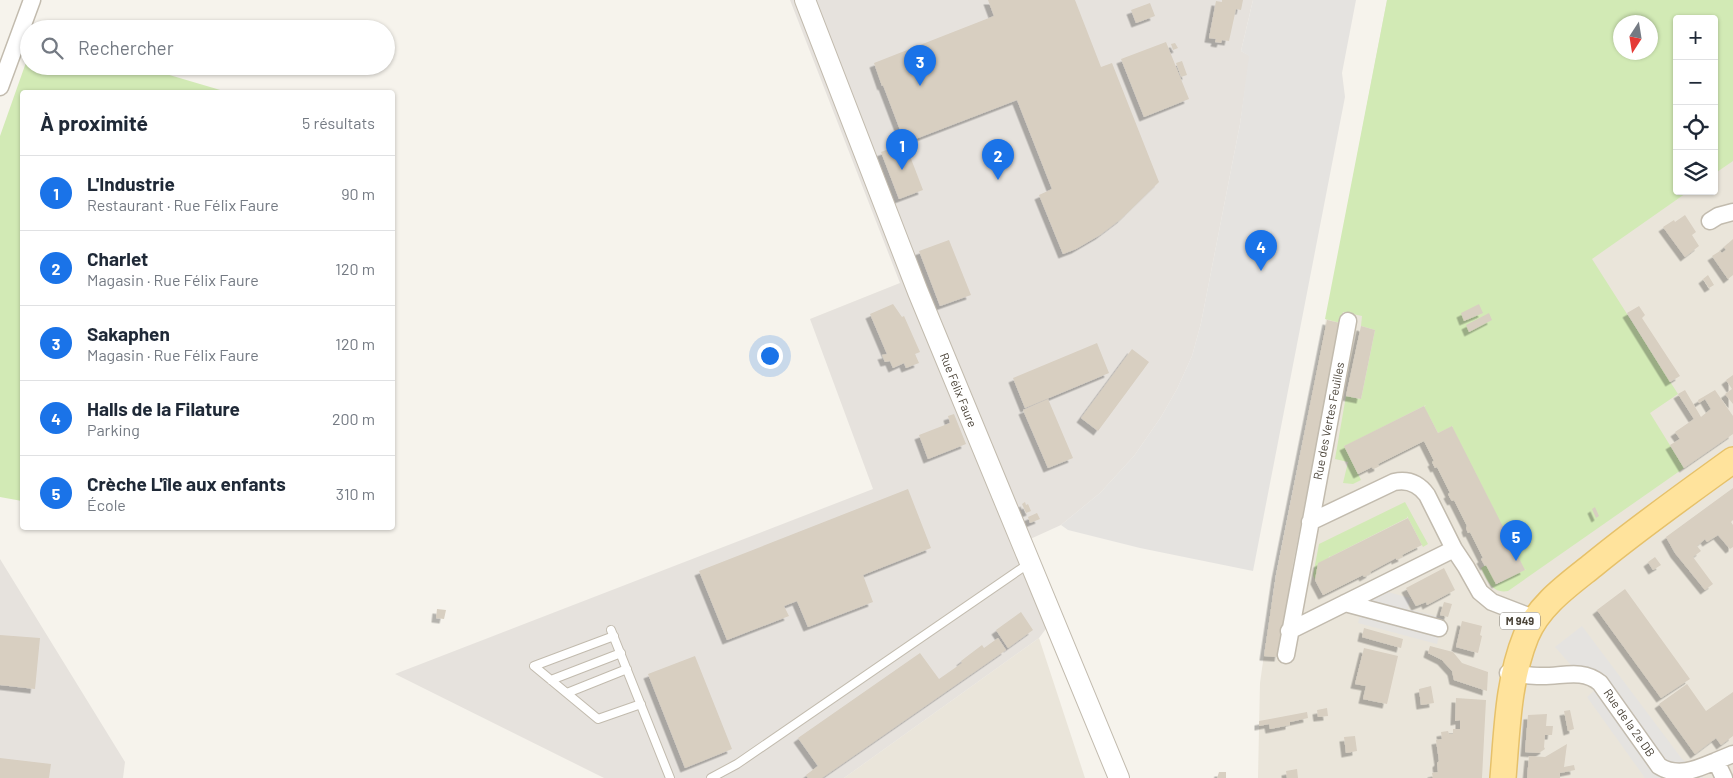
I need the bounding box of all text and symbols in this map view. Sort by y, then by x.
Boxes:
north arrow [1613,15,1658,60]
map controls [1673,15,1718,195]
button: + [1673,15,1718,60]
search box [20,20,395,75]
icon: search [38,34,66,62]
text: Rechercher [78,36,174,59]
pin: 3 [904,45,936,86]
button: − [1673,60,1718,105]
button: locate [1673,105,1718,150]
text: À proximité [40,110,148,135]
text: 5 résultats [302,113,375,132]
pin: 1 [886,129,918,170]
pin: 2 [982,139,1014,180]
button: layers [1673,150,1718,195]
text: L'Industrie [87,172,175,195]
text: 1 [53,184,59,203]
text: 90 m [341,184,375,203]
text: Restaurant · Rue Félix Faure [87,195,279,214]
pin: 4 [1245,230,1277,271]
text: Charlet [87,247,148,270]
text: 2 [52,259,60,278]
text: 120 m [335,259,375,278]
text: Magasin · Rue Félix Faure [87,270,259,289]
text: Sakaphen [87,322,170,345]
text: 3 [52,334,60,353]
text: 120 m [335,334,375,353]
your location [757,343,783,369]
text: Magasin · Rue Félix Faure [87,345,259,364]
street label: Rue Félix Faure [938,350,980,429]
street label: Rue des Vertes Feuilles [1310,361,1346,481]
text: Halls de la Filature [87,397,240,420]
text: 4 [51,409,61,428]
text: 200 m [332,409,375,428]
text: Parking [87,420,140,439]
text: Crèche L'île aux enfants [87,472,286,495]
text: 5 [52,484,60,503]
text: 310 m [336,484,375,503]
text: École [87,495,126,514]
pin: 5 [1500,520,1532,561]
road number: M 949 [1500,612,1540,630]
street label: Rue de la 2e DB [1601,686,1658,759]

